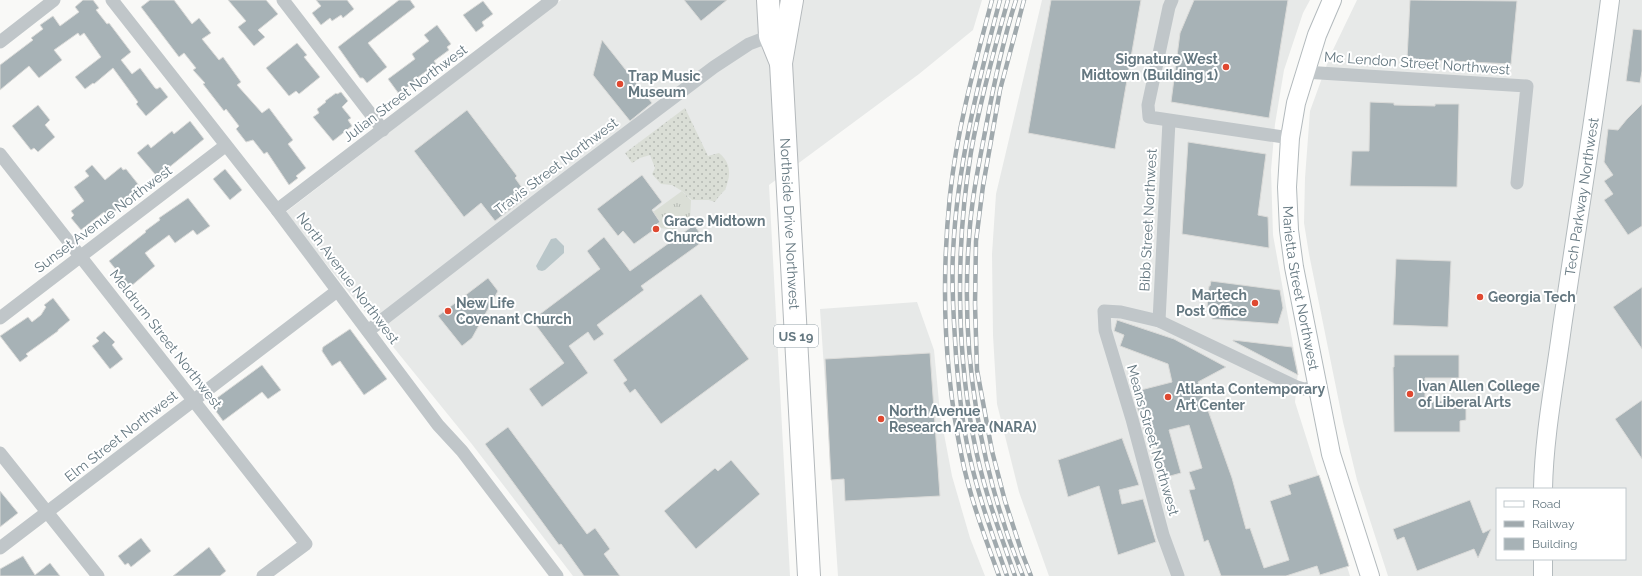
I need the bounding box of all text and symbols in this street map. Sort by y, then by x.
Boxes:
street label: Julian Street Northwest [340,41,470,145]
street label: Mc Lendon Street Northwest [1323,49,1511,78]
place label: Signature West Midtown (Building 1) [1081,51,1219,83]
marker: Signature West Midtown (Building 1) [1221,62,1231,72]
place label: Trap Music Museum [628,68,701,100]
marker: Trap Music Museum [615,79,625,89]
street label: Travis Street Northwest [491,114,621,218]
street label: Tech Parkway Northwest [1562,116,1602,277]
street label: Northside Drive Northwest [777,138,802,310]
street label: Bibb Street Northwest [1136,148,1160,292]
street label: Sunset Avenue Northwest [31,162,175,276]
street label: Marietta Street Northwest [1280,205,1322,372]
street label: North Avenue Northwest [293,209,403,347]
place label: Grace Midtown Church [664,213,766,245]
marker: Grace Midtown Church [651,224,661,234]
street label: Meldrum Street Northwest [107,266,226,412]
place label: Martech Post Office [1176,287,1248,319]
place label: Georgia Tech [1488,289,1576,305]
marker: Georgia Tech [1475,292,1485,302]
place label: New Life Covenant Church [456,295,572,327]
marker: Martech Post Office [1250,298,1260,308]
marker: New Life Covenant Church [443,306,453,316]
road number: US 19 [774,325,818,347]
street label: Means Street Northwest [1124,363,1182,518]
place label: Ivan Allen College of Liberal Arts [1418,378,1541,410]
place label: Atlanta Contemporary Art Center [1176,381,1325,413]
street label: Elm Street Northwest [61,387,181,485]
marker: Ivan Allen College of Liberal Arts [1405,389,1415,399]
marker: Atlanta Contemporary Art Center [1163,392,1173,402]
place label: North Avenue Research Area (NARA) [889,403,1036,435]
marker: North Avenue Research Area (NARA) [876,414,886,424]
legend [1496,488,1626,560]
text: Road [1532,497,1561,511]
text: Railway [1532,517,1575,531]
text: Building [1532,537,1578,551]

